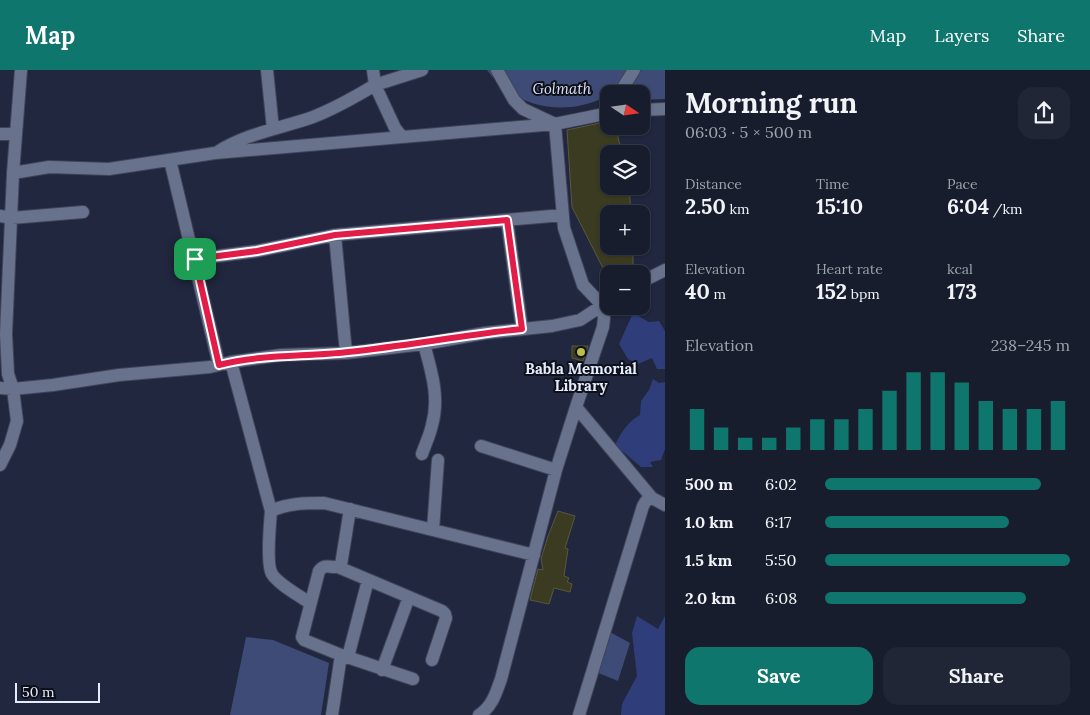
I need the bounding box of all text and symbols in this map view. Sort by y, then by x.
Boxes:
text: Map [25,20,75,51]
text: Map [870,24,906,47]
text: Layers [934,24,989,47]
text: Share [1017,24,1065,47]
park label: Golmath [533,79,592,98]
north arrow [600,85,650,135]
map controls [600,85,650,315]
text: Morning run [685,85,857,121]
button: share [1018,87,1070,139]
text: 06:03 · 5 × 500 m [685,122,812,142]
button: layers [600,145,650,195]
text: Distance [685,175,742,193]
text: Time [816,175,849,193]
text: Pace [947,175,978,193]
text: 2.50 [685,193,726,220]
text: 15:10 [816,193,863,220]
text: 6:04 [947,193,989,220]
text: km [726,200,750,218]
text: /km [989,200,1023,218]
button: + [600,205,650,255]
pin [174,238,216,280]
icon: arrive [181,245,209,273]
text: Elevation [685,260,745,278]
text: Heart rate [816,260,883,278]
text: kcal [947,260,973,278]
button: − [600,265,650,315]
text: 40 [685,278,710,305]
text: 152 [816,278,847,305]
text: 173 [947,278,977,305]
text: m [710,285,726,303]
text: bpm [847,285,880,303]
text: Elevation [685,335,754,355]
text: 238–245 m [991,335,1070,355]
marker: Babla Memorial Library [575,346,587,358]
place label: Babla Memorial Library [525,359,637,395]
text: 500 m [685,474,733,494]
text: 6:02 [765,474,797,494]
text: 1.0 km [685,512,734,532]
text: 6:17 [765,512,791,532]
text: 1.5 km [685,550,732,570]
text: 5:50 [765,550,796,570]
text: 2.0 km [685,588,736,608]
text: 6:08 [765,588,797,608]
button: Save [685,647,873,705]
button: Share [883,647,1070,705]
scale bar [15,680,100,703]
text: 50 m [22,683,55,701]

